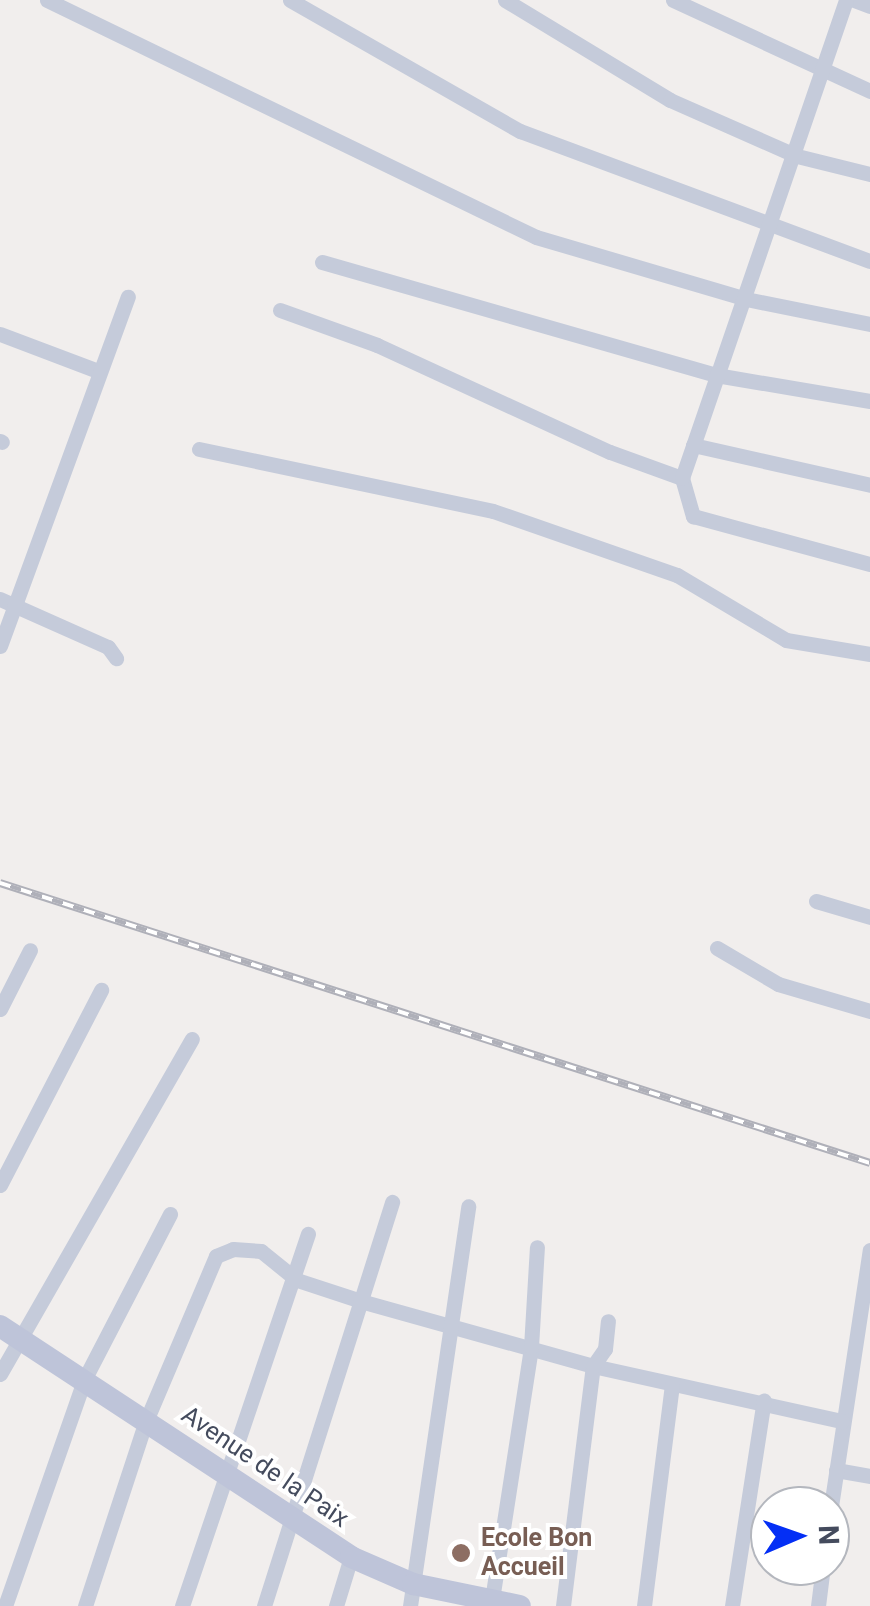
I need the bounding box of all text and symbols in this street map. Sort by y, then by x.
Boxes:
street label: Avenue de la Paix [176,1400,354,1534]
north arrow [750,1486,850,1586]
place label: Ecole Bon Accueil [481,1524,592,1583]
text: N [812,1525,845,1545]
marker: Ecole Bon Accueil [450,1542,472,1564]

